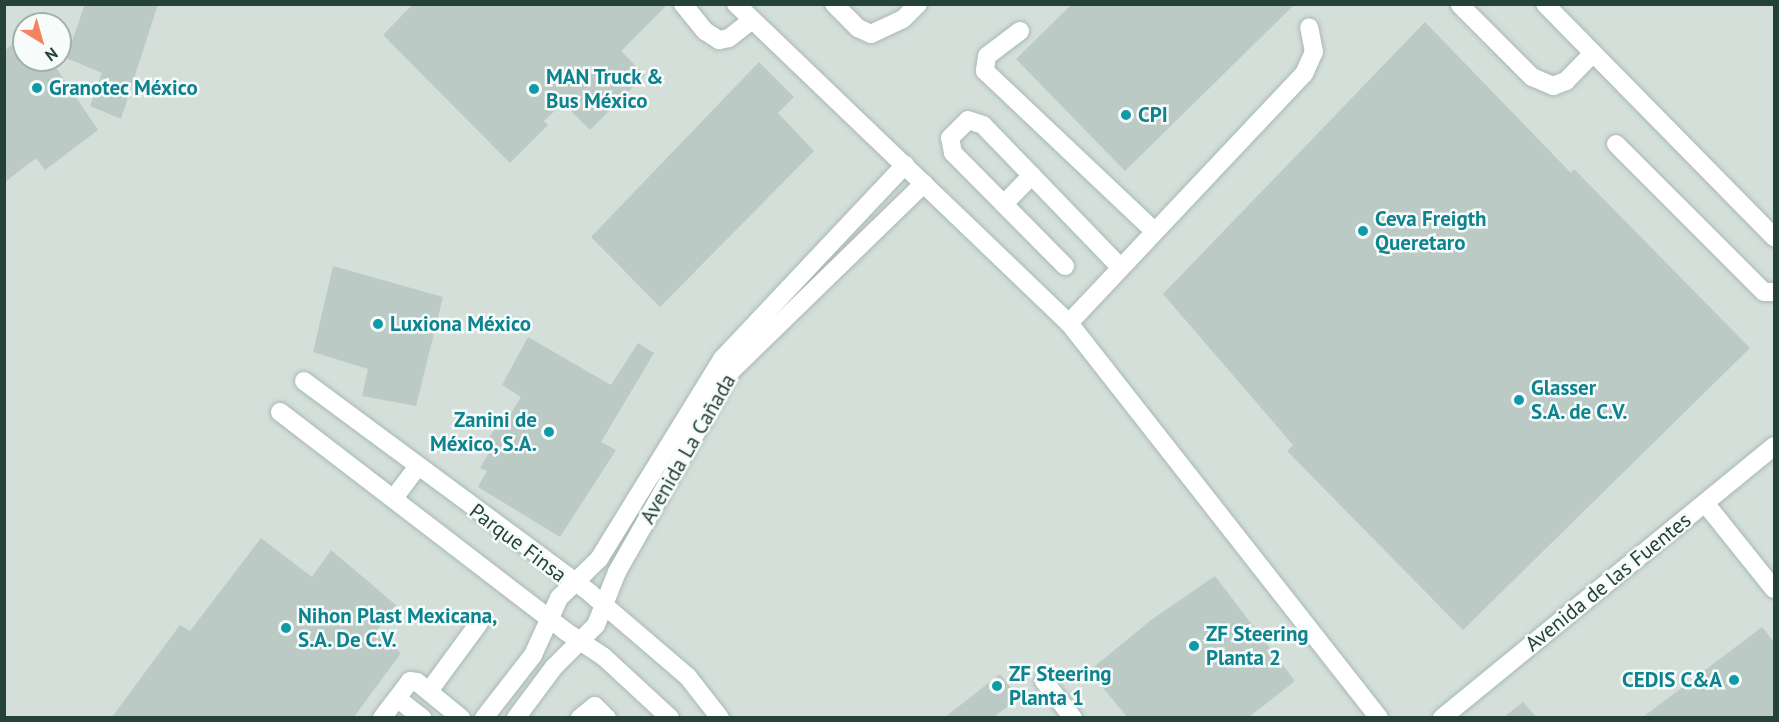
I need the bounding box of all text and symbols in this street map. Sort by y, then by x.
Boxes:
north arrow [12,12,72,72]
text: N [41,44,62,66]
place label: MAN Truck & Bus México [546,64,665,114]
place label: Granotec México [49,75,198,101]
marker: Granotec México [30,81,44,95]
marker: MAN Truck & Bus México [527,82,541,96]
place label: CPI [1138,102,1168,128]
marker: CPI [1119,108,1133,122]
place label: Ceva Freigth Queretaro [1375,206,1486,256]
marker: Ceva Freigth Queretaro [1356,224,1370,238]
place label: Luxiona México [390,311,531,337]
marker: Luxiona México [371,317,385,331]
street label: Avenida La Cañada [635,370,741,528]
place label: Glasser S.A. de C.V. [1531,375,1629,425]
marker: Glasser S.A. de C.V. [1512,393,1526,407]
place label: Zanini de México, S.A. [428,407,537,457]
marker: Zanini de México, S.A. [542,425,556,439]
street label: Parque Finsa [465,498,571,588]
street label: Avenida de las Fuentes [1520,507,1696,657]
place label: Nihon Plast Mexicana, S.A. De C.V. [298,603,497,653]
marker: Nihon Plast Mexicana, S.A. De C.V. [279,621,293,635]
place label: ZF Steering Planta 2 [1206,621,1309,671]
marker: ZF Steering Planta 2 [1187,639,1201,653]
place label: ZF Steering Planta 1 [1009,661,1112,711]
place label: CEDIS C&A [1622,667,1722,693]
marker: CEDIS C&A [1727,673,1741,687]
marker: ZF Steering Planta 1 [990,679,1004,693]

